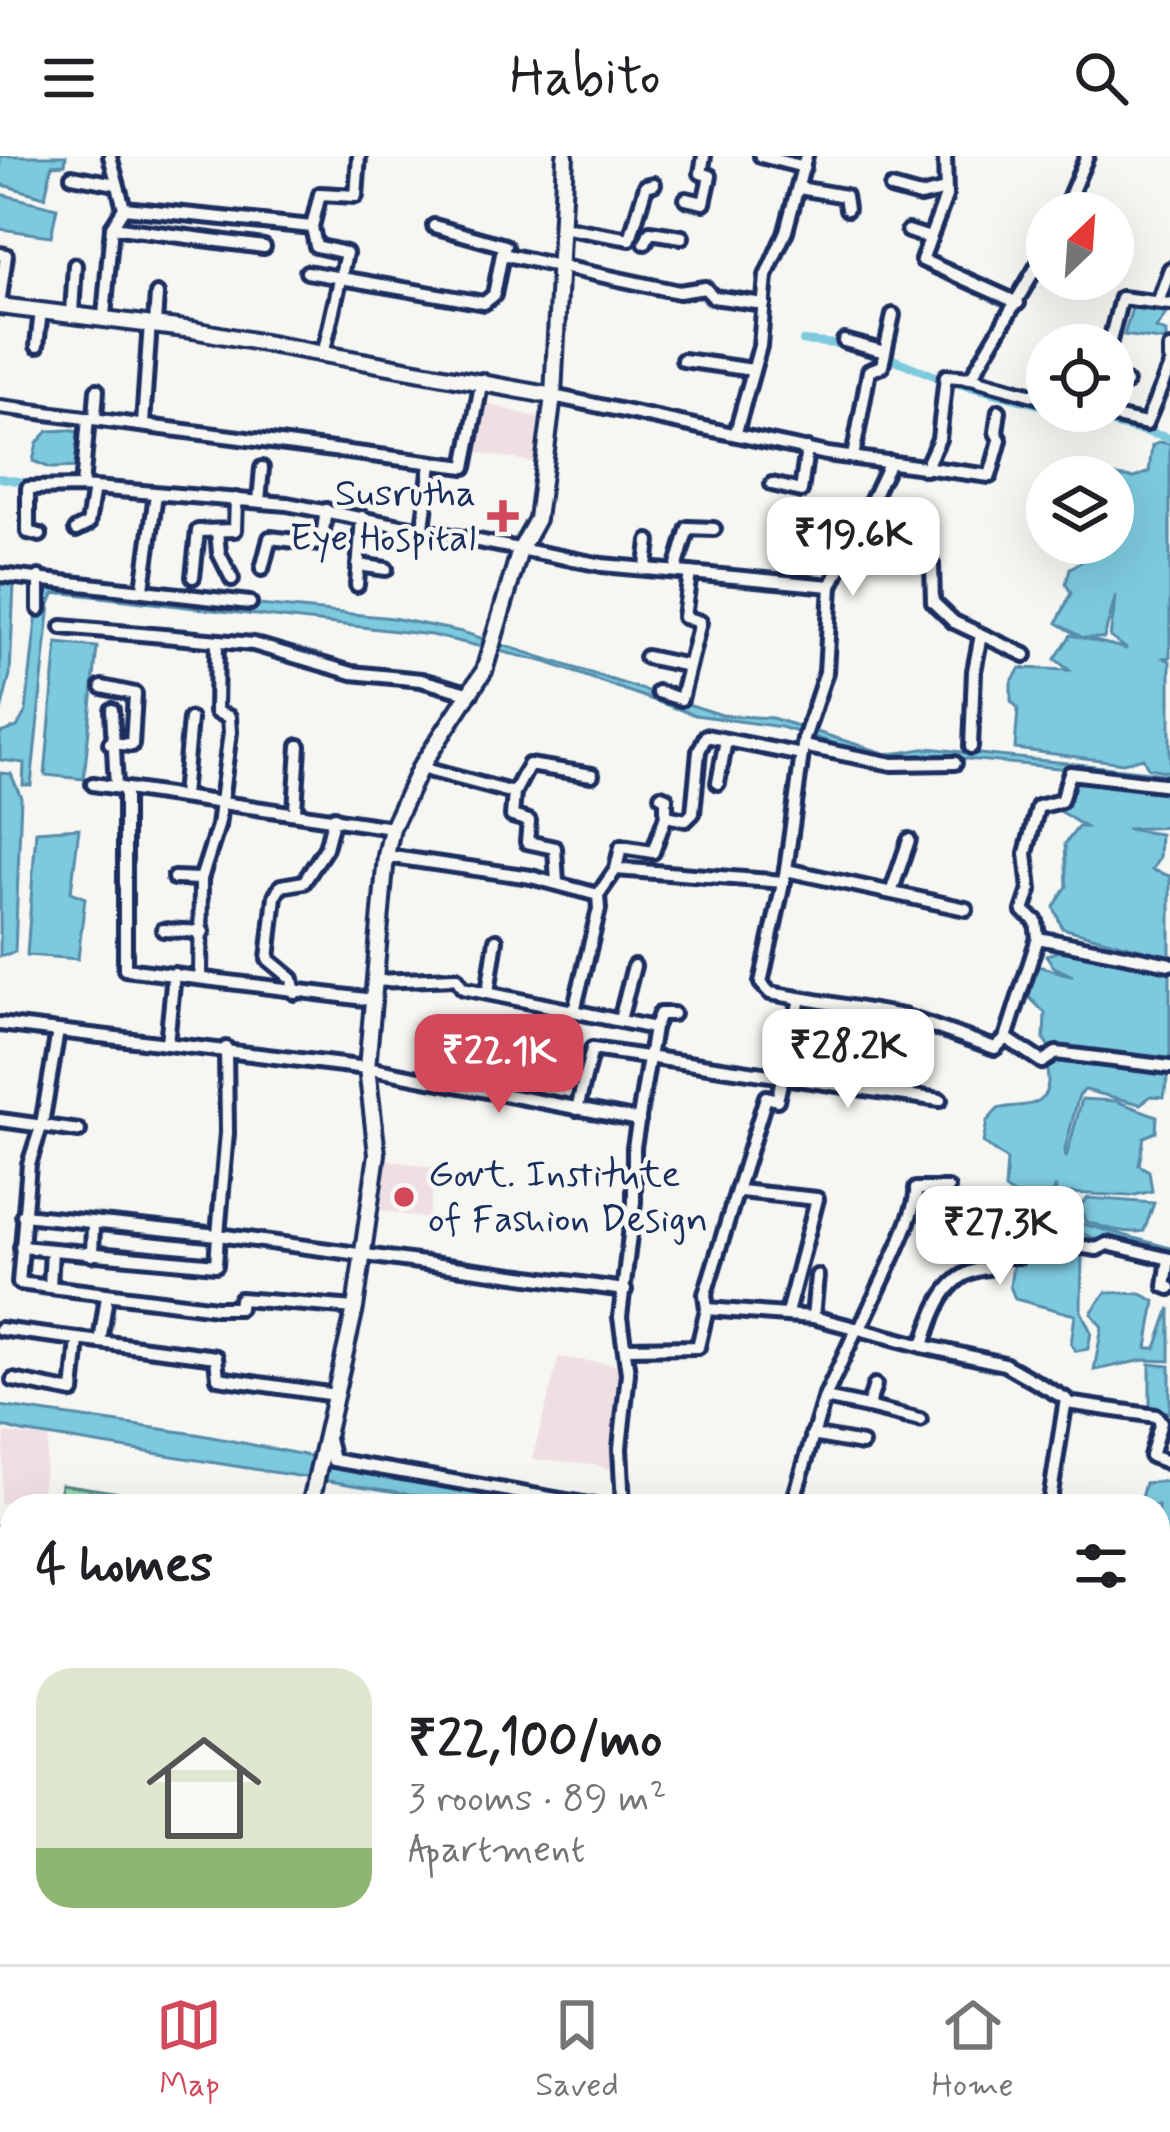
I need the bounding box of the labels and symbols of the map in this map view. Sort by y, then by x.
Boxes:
north arrow [1026,192,1134,300]
place label: Susrutha Eye Hospital [289,469,476,565]
pin: ₹19.6K [755,497,951,599]
marker: Susrutha Eye Hospital [487,500,519,532]
pin: ₹28.2K [750,1009,946,1111]
pin: ₹22.1K [401,1014,597,1116]
place label: Govt. Institute of Fashion Design [428,1150,708,1246]
marker: Govt. Institute of Fashion Design [391,1184,417,1210]
pin: ₹27.3K [902,1186,1098,1288]

